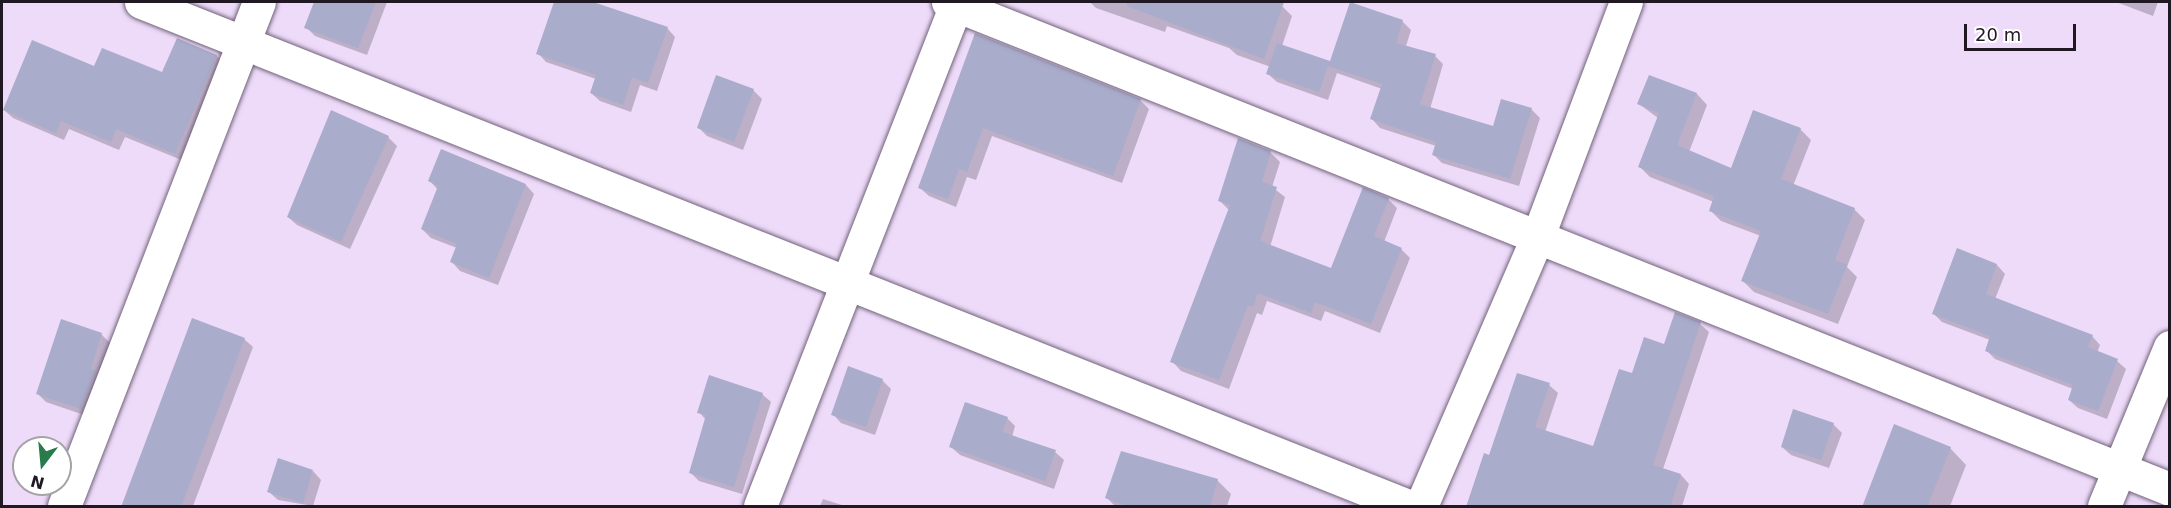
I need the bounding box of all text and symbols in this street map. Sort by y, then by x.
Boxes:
scale bar [1967,12,2080,50]
text: 20 m [1975,24,2021,45]
north arrow [12,436,72,496]
text: N [28,471,47,493]

